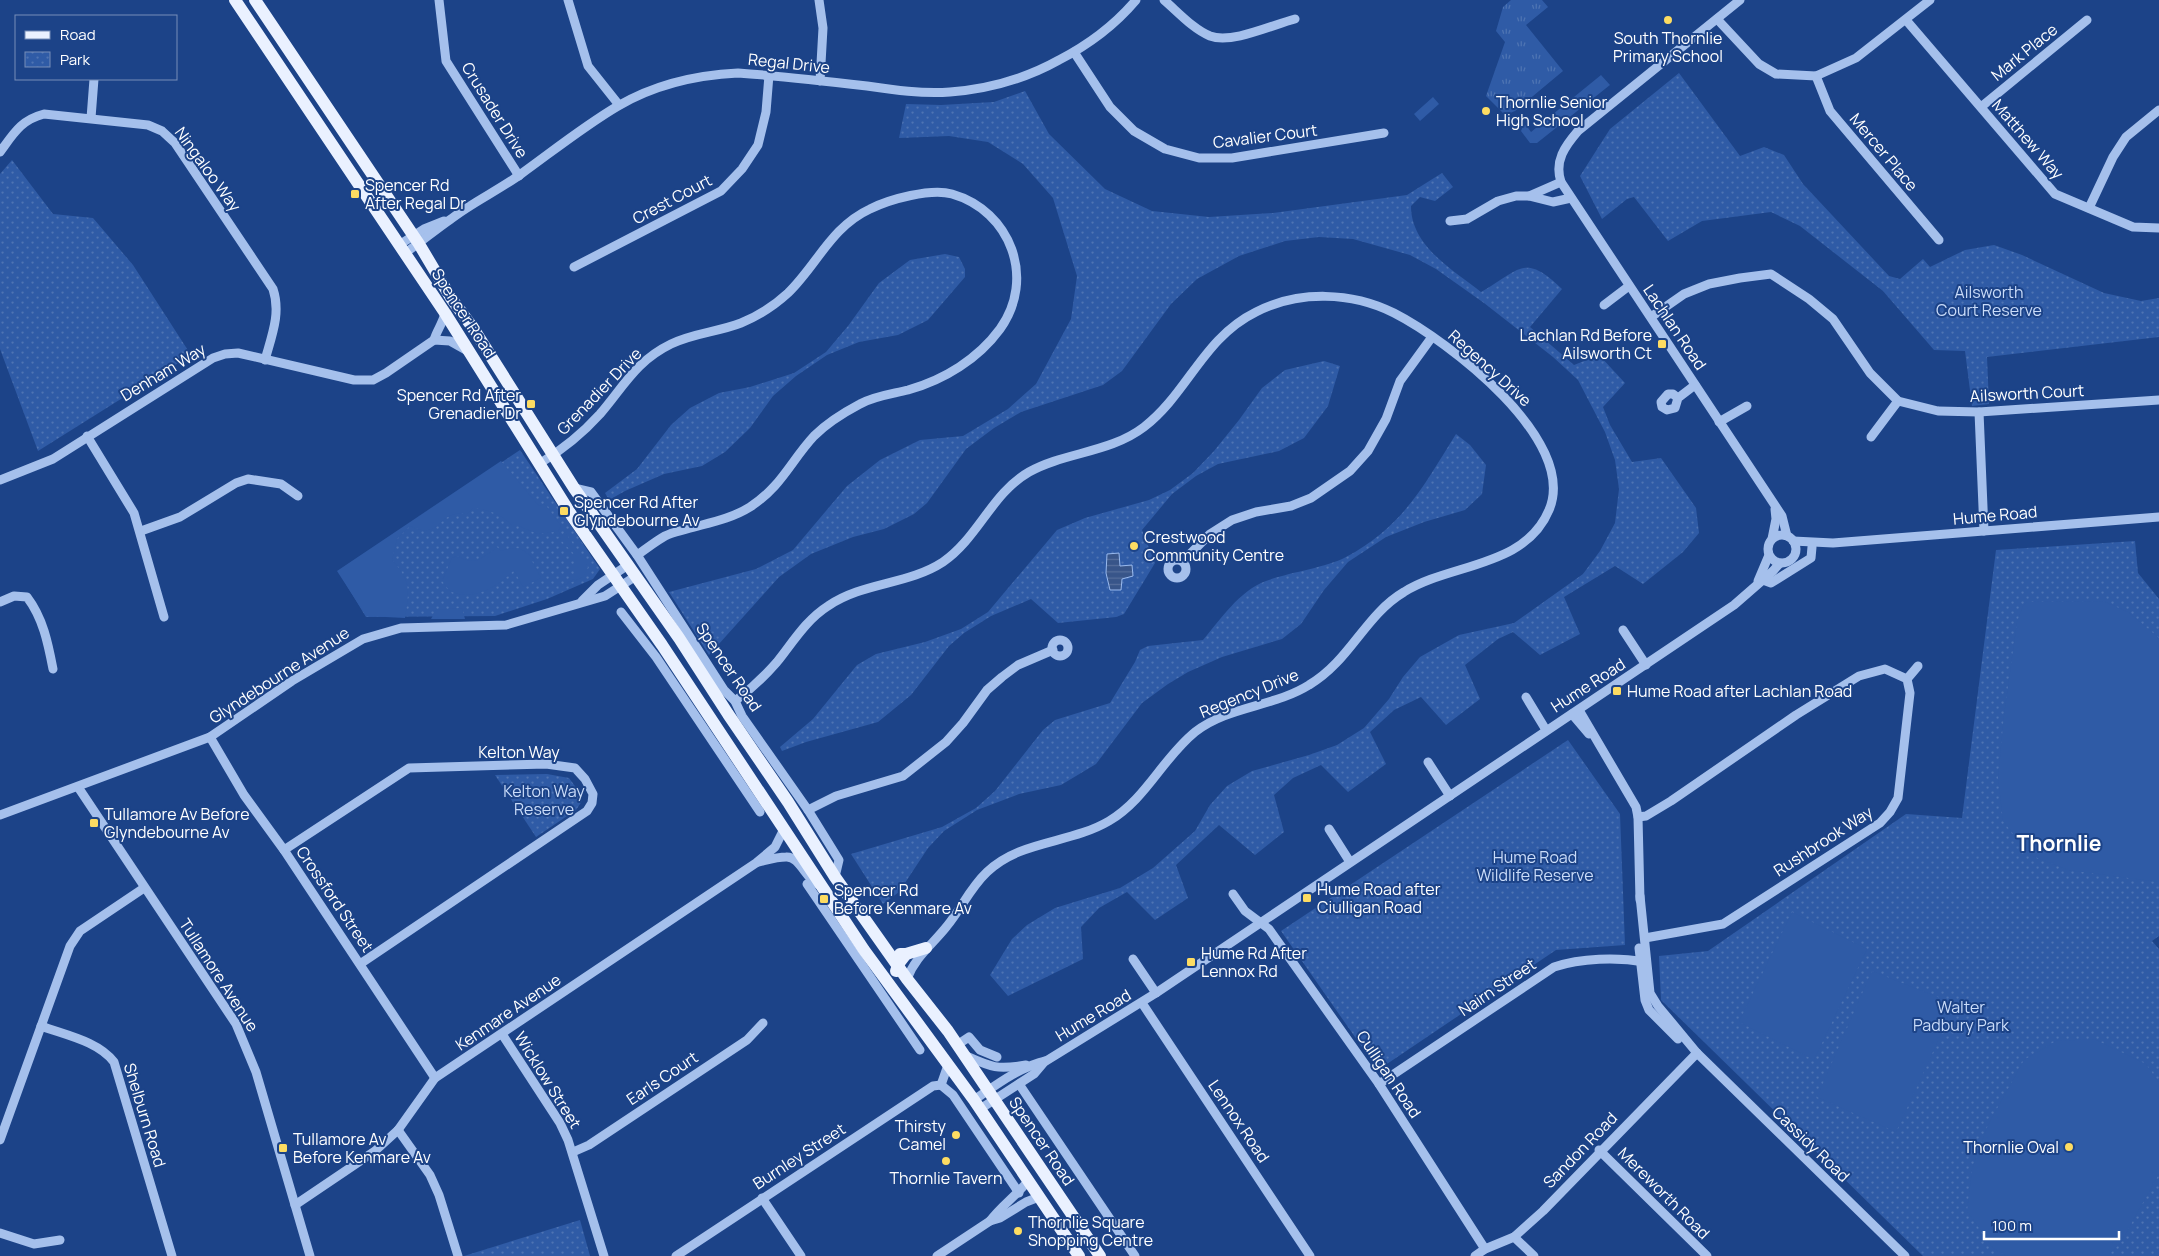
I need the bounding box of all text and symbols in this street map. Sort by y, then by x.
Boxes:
marker: South Thornlie Primary School [1662,14,1674,26]
legend [15,15,178,80]
street label: Mark Place [1986,18,2062,86]
text: Road [60,24,96,45]
place label: South Thornlie Primary School [1613,27,1723,67]
street label: Regal Drive [747,48,831,78]
text: Park [60,49,90,70]
street label: Crusader Drive [457,58,533,162]
place label: Thornlie Senior High School [1496,91,1607,131]
street label: Matthew Way [1987,94,2069,184]
marker: Thornlie Senior High School [1480,105,1492,117]
street label: Mercer Place [1845,108,1923,196]
street label: Cavalier Court [1212,119,1318,153]
street label: Ningaloo Way [170,122,246,216]
street label: Crest Court [628,169,716,229]
place label: Spencer Rd After Regal Dr [365,174,466,214]
marker: Spencer Rd After Regal Dr [349,188,361,200]
street label: Spencer Road [427,264,501,362]
street label: Lachlan Road [1638,280,1712,374]
park label: Ailsworth Court Reserve [1936,281,2042,321]
place label: Lachlan Rd Before Ailsworth Ct [1520,324,1652,364]
street label: Regency Drive [1444,325,1536,411]
street label: Denham Way [116,338,210,406]
marker: Lachlan Rd Before Ailsworth Ct [1656,338,1668,350]
street label: Grenadier Drive [552,343,646,439]
street label: Ailsworth Court [1969,379,2085,407]
place label: Spencer Rd After Grenadier Dr [397,384,521,424]
marker: Spencer Rd After Grenadier Dr [525,398,537,410]
place label: Spencer Rd After Glyndebourne Av [574,491,700,531]
street label: Hume Road [1952,500,2038,530]
marker: Spencer Rd After Glyndebourne Av [558,505,570,517]
place label: Crestwood Community Centre [1144,526,1284,566]
marker: Crestwood Community Centre [1128,540,1140,552]
street label: Spencer Road [691,618,767,716]
street label: Glyndebourne Avenue [205,621,353,729]
street label: Hume Road [1547,653,1629,717]
street label: Regency Drive [1196,663,1302,723]
place label: Hume Road after Lachlan Road [1627,680,1852,702]
marker: Hume Road after Lachlan Road [1611,685,1623,697]
street label: Kelton Way [478,741,560,763]
park label: Kelton Way Reserve [503,780,585,820]
street label: Rushbrook Way [1769,801,1877,881]
place label: Tullamore Av Before Glyndebourne Av [104,803,250,843]
marker: Tullamore Av Before Glyndebourne Av [88,817,100,829]
district label: Thornlie [2017,829,2101,857]
street label: Crossford Street [291,842,379,956]
park label: Hume Road Wildlife Reserve [1476,846,1594,886]
place label: Hume Road after Ciulligan Road [1317,878,1441,918]
place label: Spencer Rd Before Kenmare Av [834,879,972,919]
marker: Hume Road after Ciulligan Road [1301,892,1313,904]
marker: Spencer Rd Before Kenmare Av [818,893,830,905]
street label: Tullamore Avenue [174,914,264,1036]
place label: Hume Rd After Lennox Rd [1201,942,1307,982]
street label: Nairn Street [1454,953,1540,1021]
marker: Hume Rd After Lennox Rd [1185,956,1197,968]
street label: Kenmare Avenue [451,969,565,1055]
street label: Hume Road [1051,984,1135,1046]
park label: Walter Padbury Park [1913,996,2010,1036]
street label: Culligan Road [1352,1026,1426,1122]
street label: Wicklow Street [509,1027,587,1133]
street label: Earls Court [622,1046,702,1110]
street label: Shelburn Road [119,1060,171,1170]
street label: Lennox Road [1203,1075,1275,1167]
street label: Spencer Road [1004,1092,1080,1190]
street label: Cassidy Road [1767,1101,1855,1187]
street label: Sandon Road [1538,1107,1622,1193]
place label: Thirsty Camel [895,1115,947,1155]
street label: Burnley Street [748,1118,850,1194]
place label: Tullamore Av Before Kenmare Av [293,1128,431,1168]
marker: Thirsty Camel [950,1129,962,1141]
place label: Thornlie Oval [1963,1136,2059,1158]
marker: Thornlie Oval [2063,1141,2075,1153]
marker: Tullamore Av Before Kenmare Av [277,1142,289,1154]
street label: Mereworth Road [1613,1142,1715,1244]
marker: Thornlie Tavern [940,1155,952,1167]
place label: Thornlie Tavern [889,1167,1003,1189]
scale bar [1984,1208,2119,1240]
place label: Thornlie Square Shopping Centre [1028,1211,1153,1251]
text: 100 m [1992,1215,2032,1236]
marker: Thornlie Square Shopping Centre [1012,1225,1024,1237]

